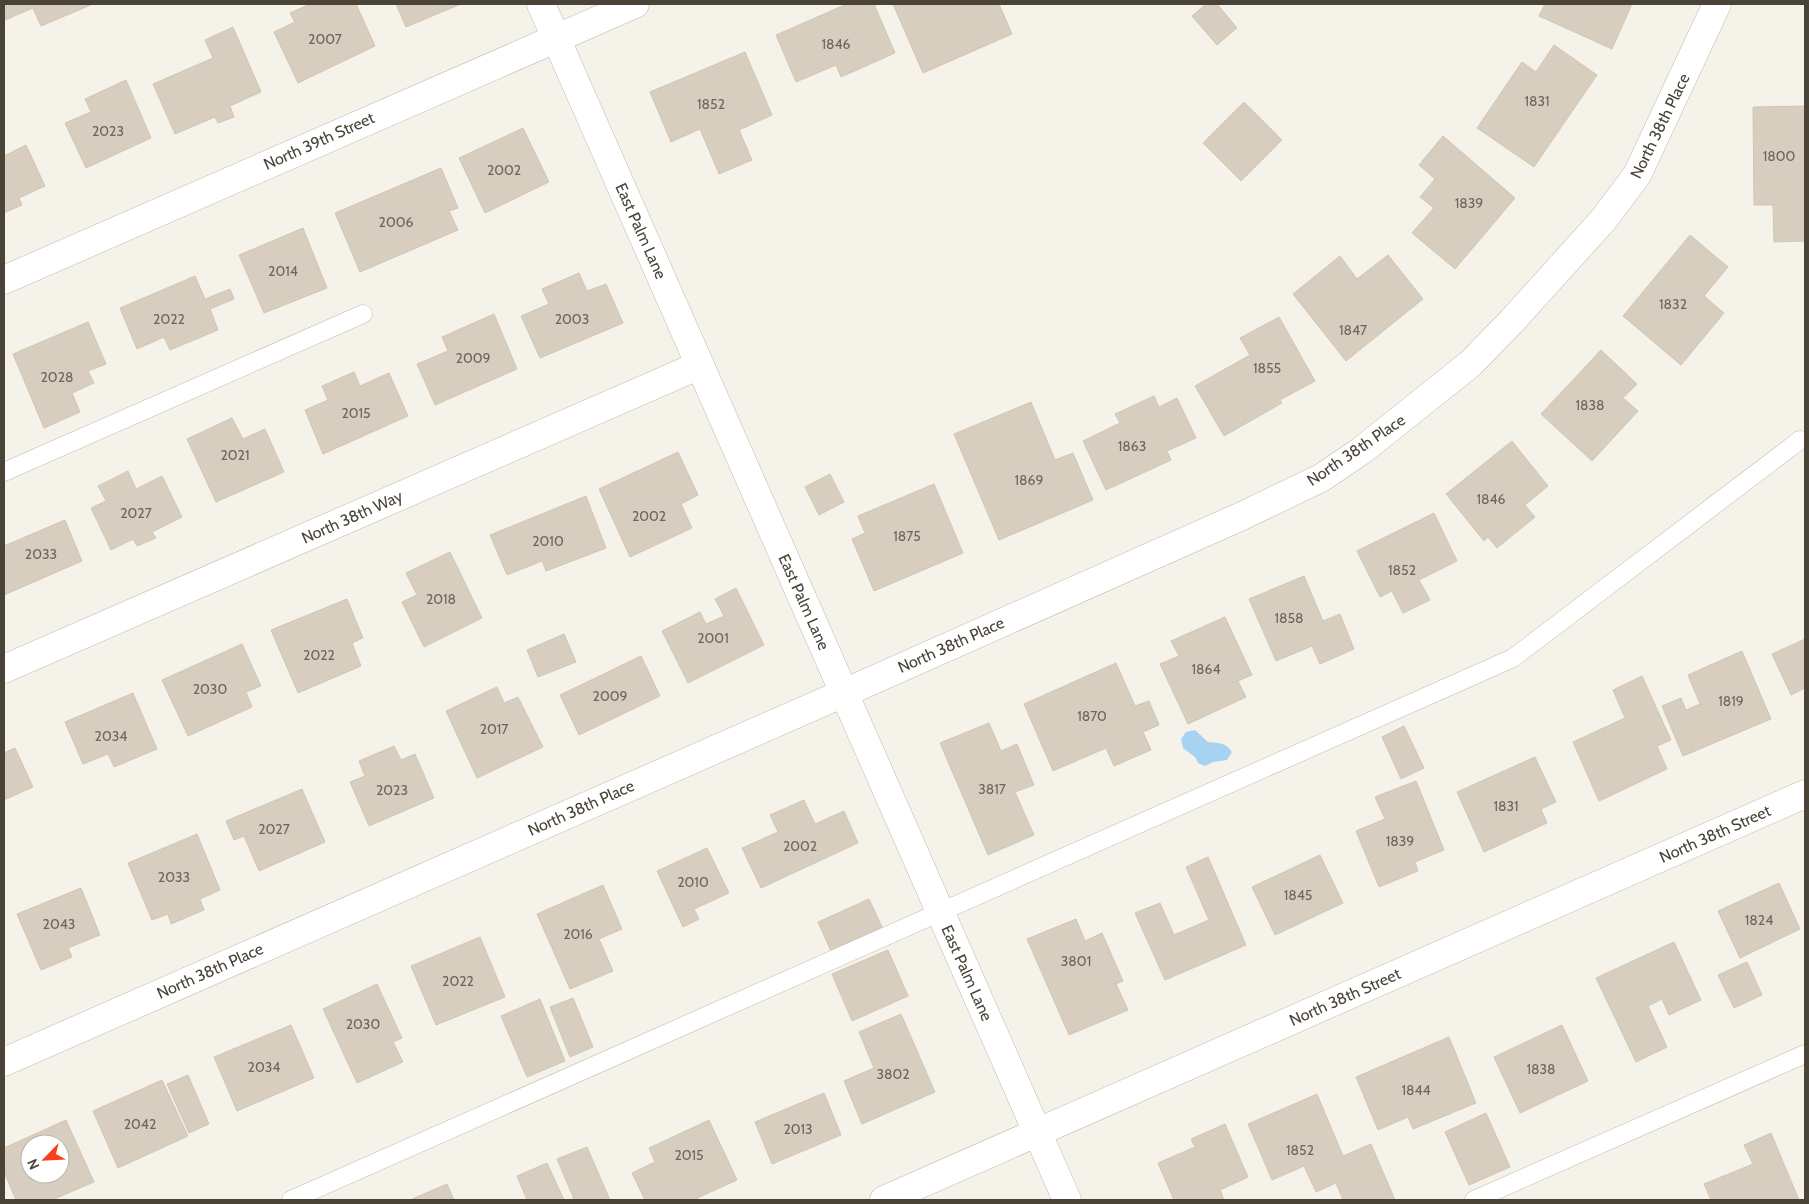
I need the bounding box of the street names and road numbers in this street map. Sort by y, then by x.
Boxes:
street label: North 38th Place [1626,70,1694,182]
street label: North 39th Street [261,108,378,174]
street label: East Palm Lane [611,180,671,282]
street label: North 38th Place [1303,410,1409,490]
street label: North 38th Way [299,486,405,548]
street label: East Palm Lane [774,551,834,653]
street label: North 38th Place [895,613,1007,677]
street label: North 38th Place [525,776,637,840]
street label: North 38th Street [1656,801,1774,867]
street label: East Palm Lane [937,922,997,1024]
street label: North 38th Place [154,939,266,1003]
street label: North 38th Street [1286,964,1404,1030]

